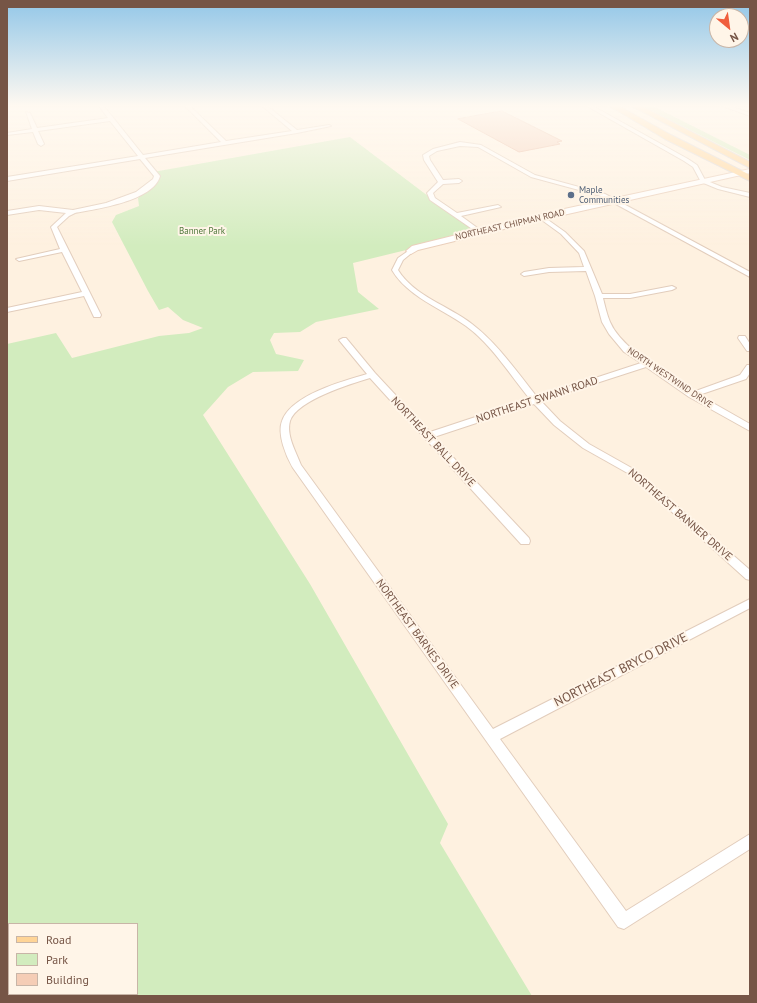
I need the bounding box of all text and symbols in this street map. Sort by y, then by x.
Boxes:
north arrow [709,8,749,48]
text: N [728,30,741,45]
place label: Maple Communities [579,185,629,206]
marker: Maple Communities [566,190,576,200]
street label: NORTHEAST CHIPMAN ROAD [454,207,566,243]
park label: Banner Park [179,226,225,236]
street label: NORTH WESTWIND DRIVE [625,345,715,411]
street label: NORTHEAST SWANN ROAD [474,374,600,426]
street label: NORTHEAST BALL DRIVE [388,394,478,490]
street label: NORTHEAST BANNER DRIVE [625,466,735,564]
street label: NORTHEAST BARNES DRIVE [373,577,461,691]
street label: NORTHEAST BRYCO DRIVE [552,630,690,710]
legend [8,923,138,995]
text: Road [46,932,71,947]
text: Park [46,952,68,967]
text: Building [46,972,89,987]

